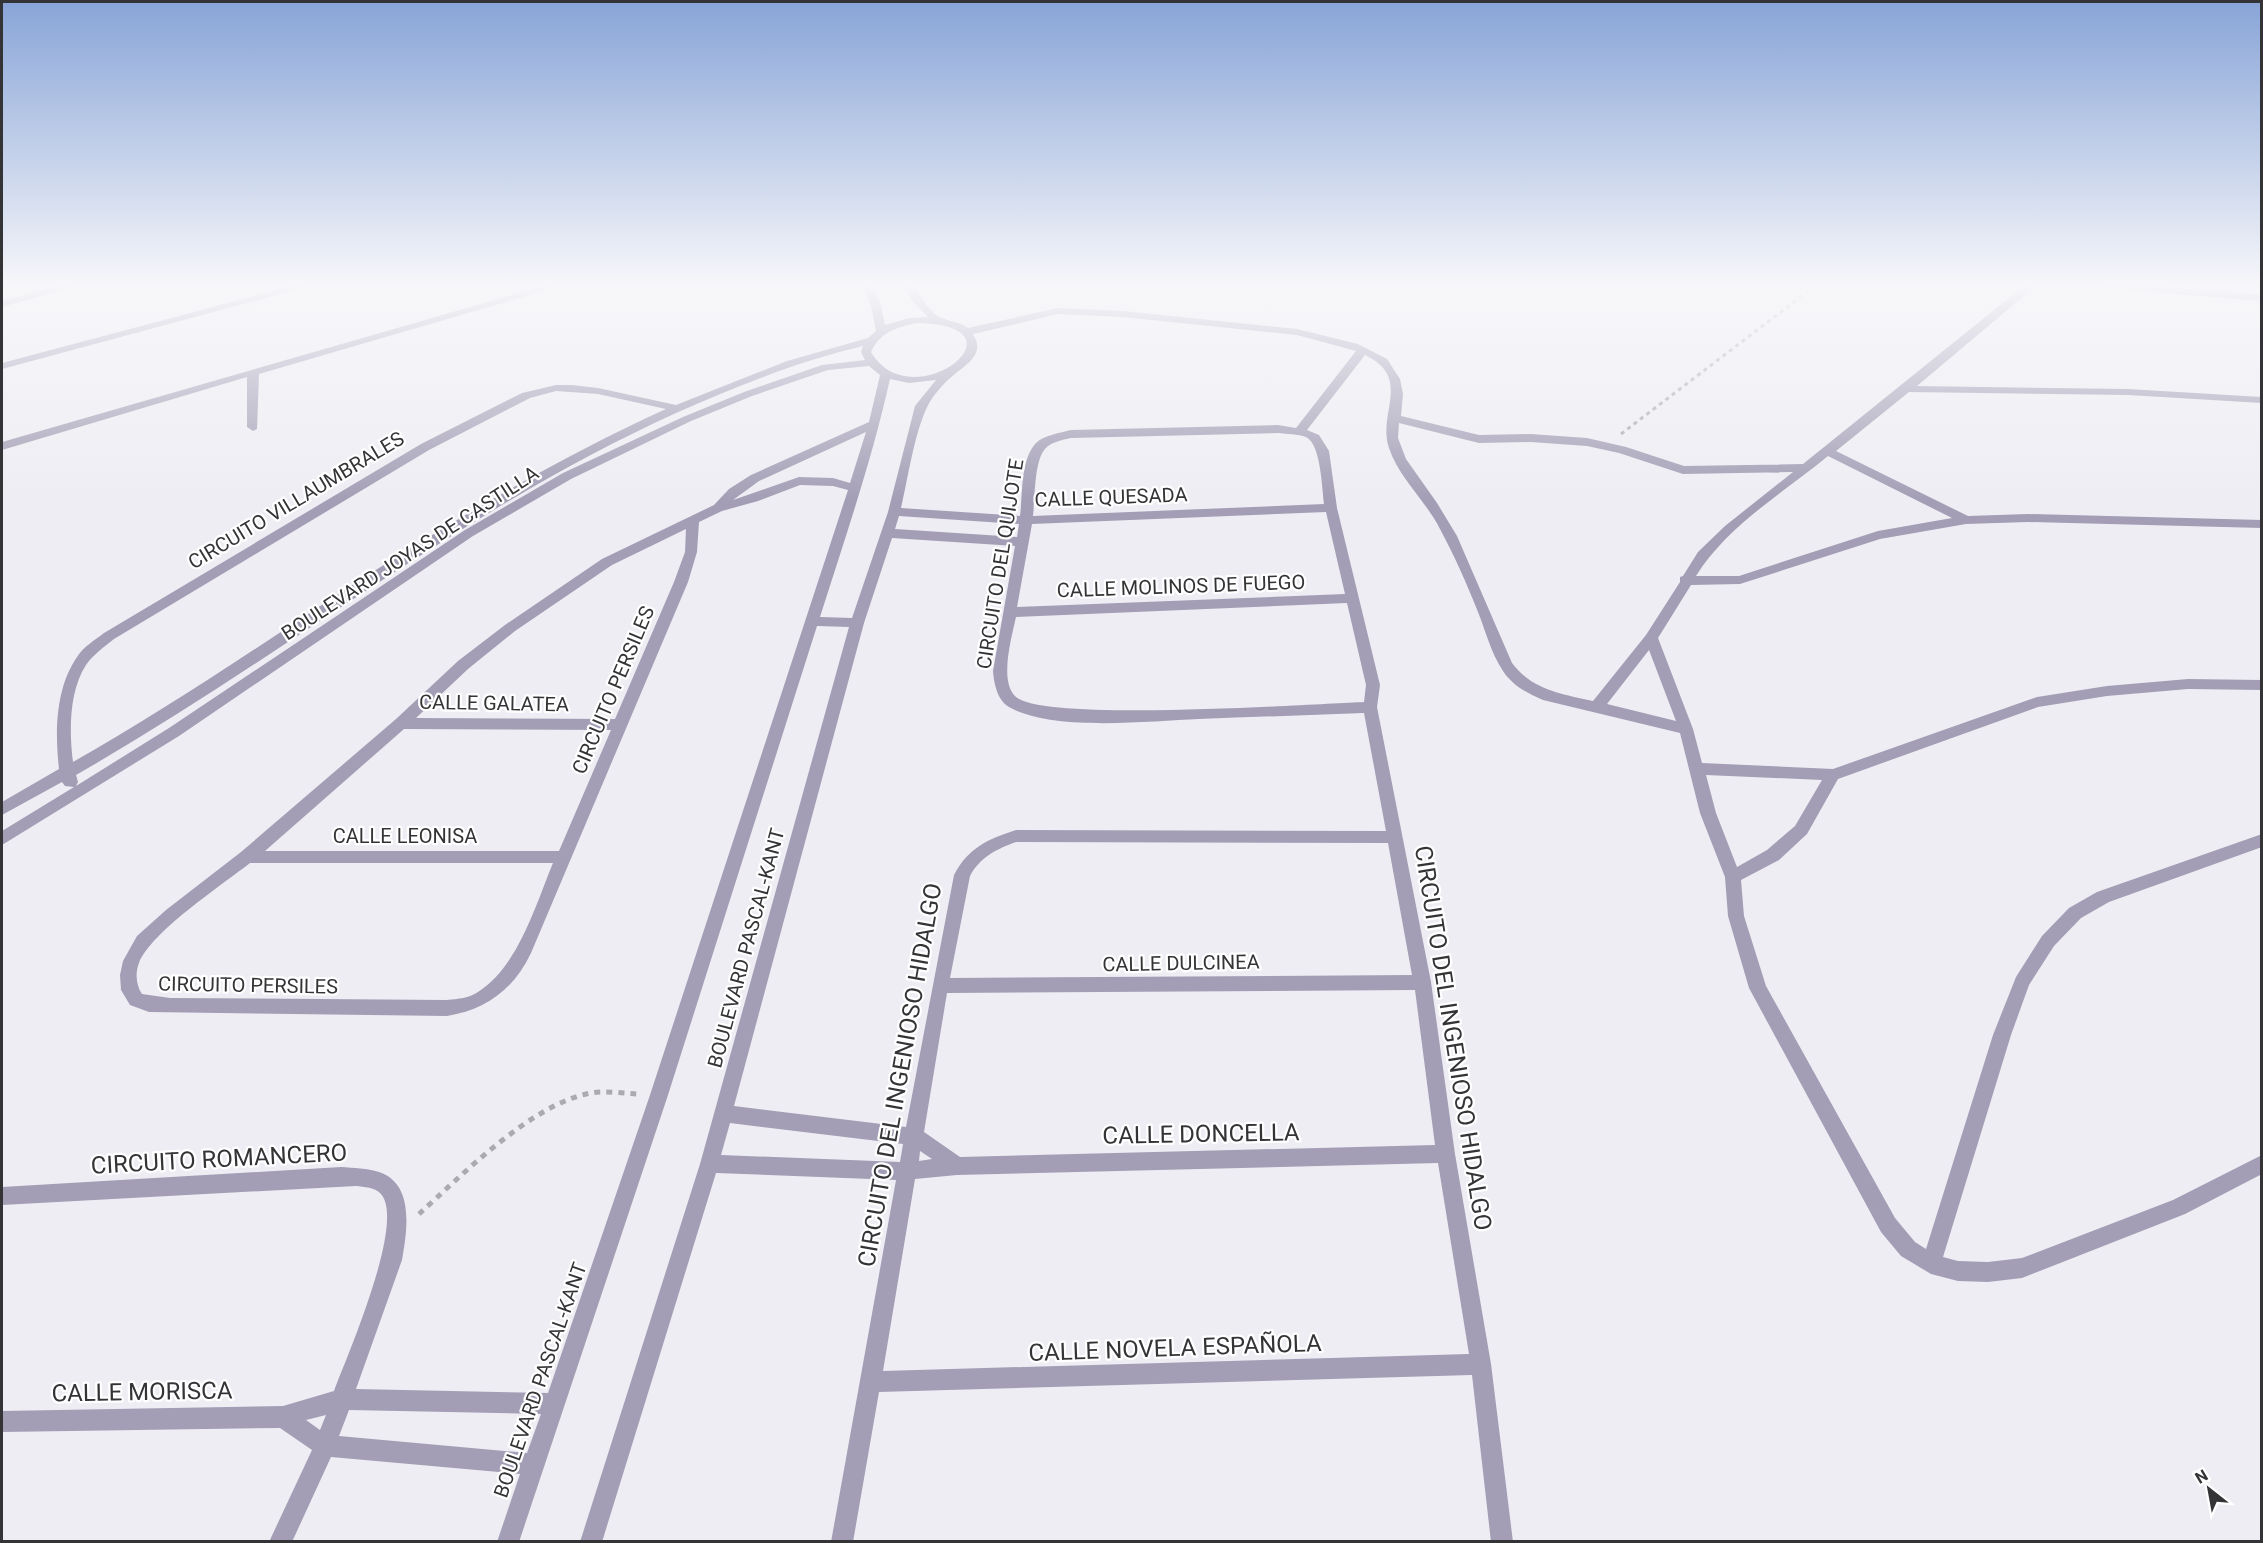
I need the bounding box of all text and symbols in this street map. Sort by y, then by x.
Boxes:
street label: CIRCUITO VILLAUMBRALES [184,426,408,574]
street label: CIRCUITO DEL QUIJOTE [972,457,1028,671]
street label: BOULEVARD JOYAS DE CASTILLA [277,461,543,645]
street label: CALLE QUESADA [1034,482,1188,512]
street label: CALLE MOLINOS DE FUEGO [1056,570,1306,602]
street label: CIRCUITO PERSILES [567,602,659,778]
street label: CALLE GALATEA [419,690,569,716]
street label: CALLE LEONISA [333,824,477,848]
street label: BOULEVARD PASCAL-KANT [702,826,790,1070]
street label: CIRCUITO DEL INGENIOSO HIDALGO [1409,844,1497,1232]
street label: CIRCUITO DEL INGENIOSO HIDALGO [852,881,948,1269]
street label: CALLE DULCINEA [1102,950,1260,976]
street label: CIRCUITO PERSILES [158,971,338,999]
street label: CALLE DONCELLA [1102,1118,1300,1150]
street label: CIRCUITO ROMANCERO [90,1138,348,1180]
street label: BOULEVARD PASCAL-KANT [488,1259,592,1501]
street label: CALLE NOVELA ESPAÑOLA [1028,1329,1322,1367]
street label: CALLE MORISCA [51,1376,233,1408]
north arrow [2179,1459,2239,1519]
text: N [2192,1466,2211,1488]

